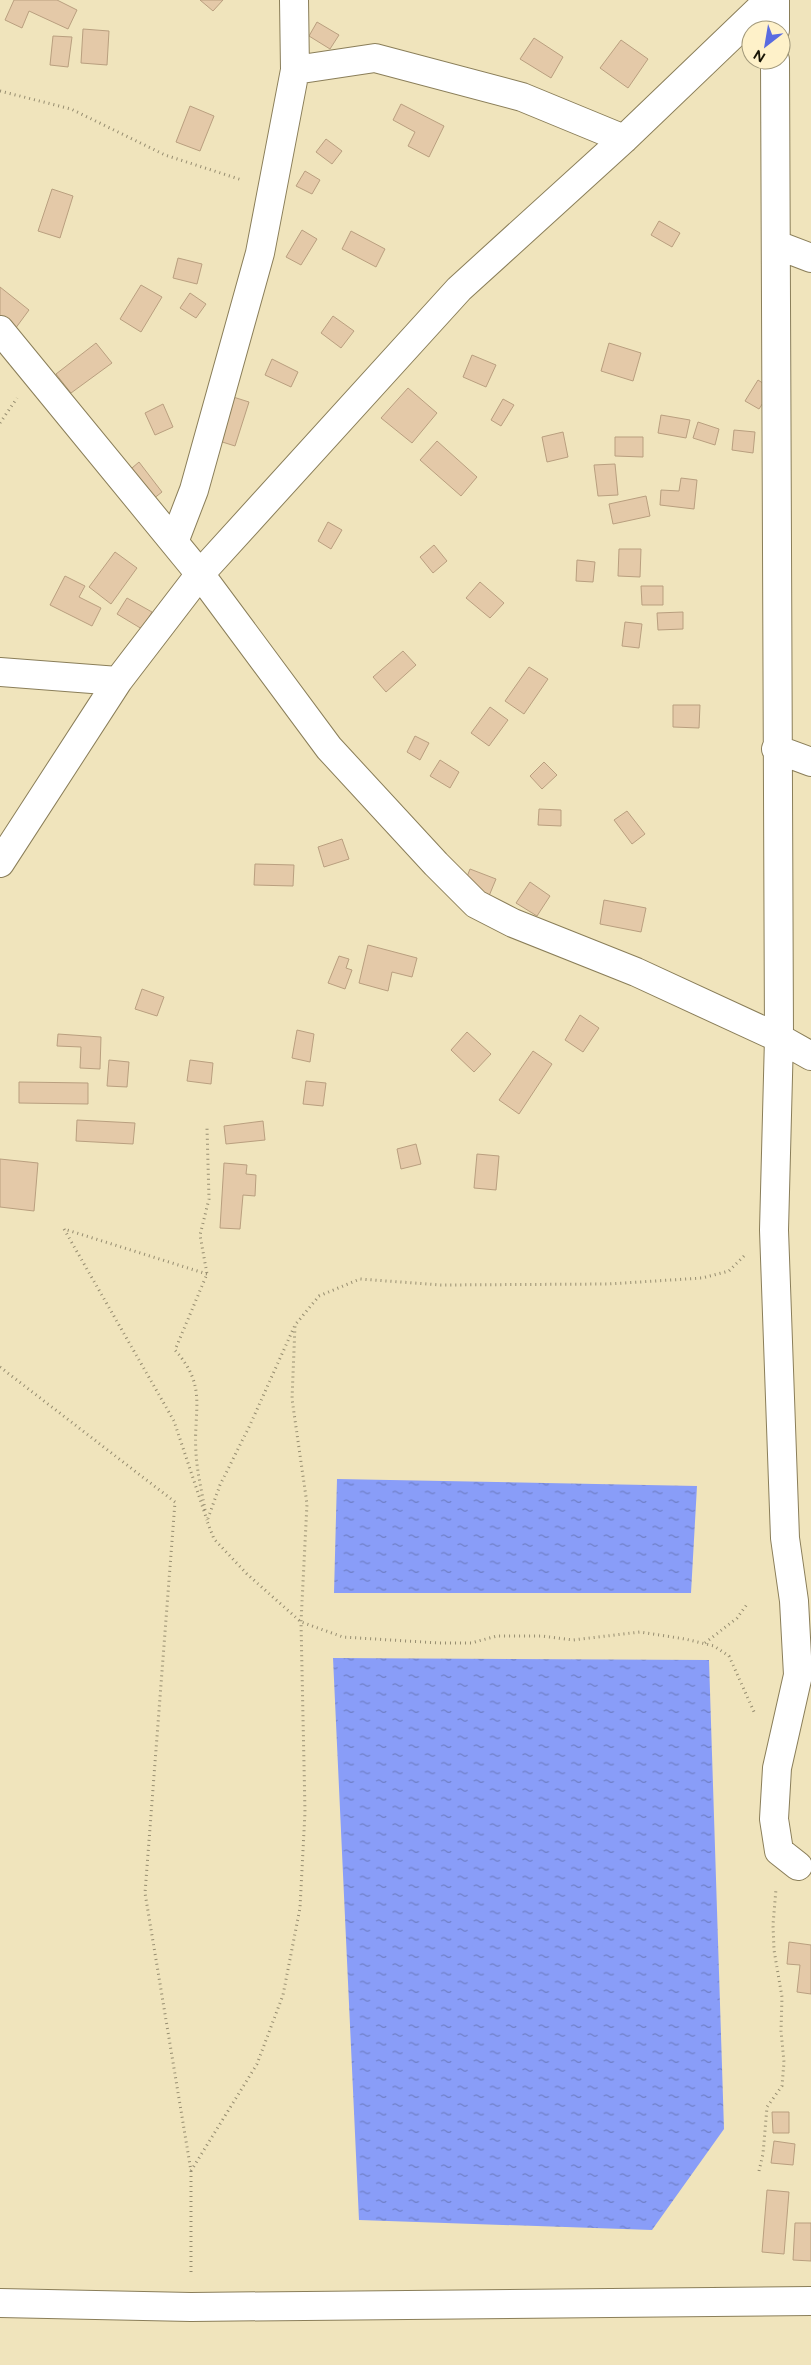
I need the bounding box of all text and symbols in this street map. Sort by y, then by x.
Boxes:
north arrow [741,20,791,70]
text: N [751,46,769,66]

